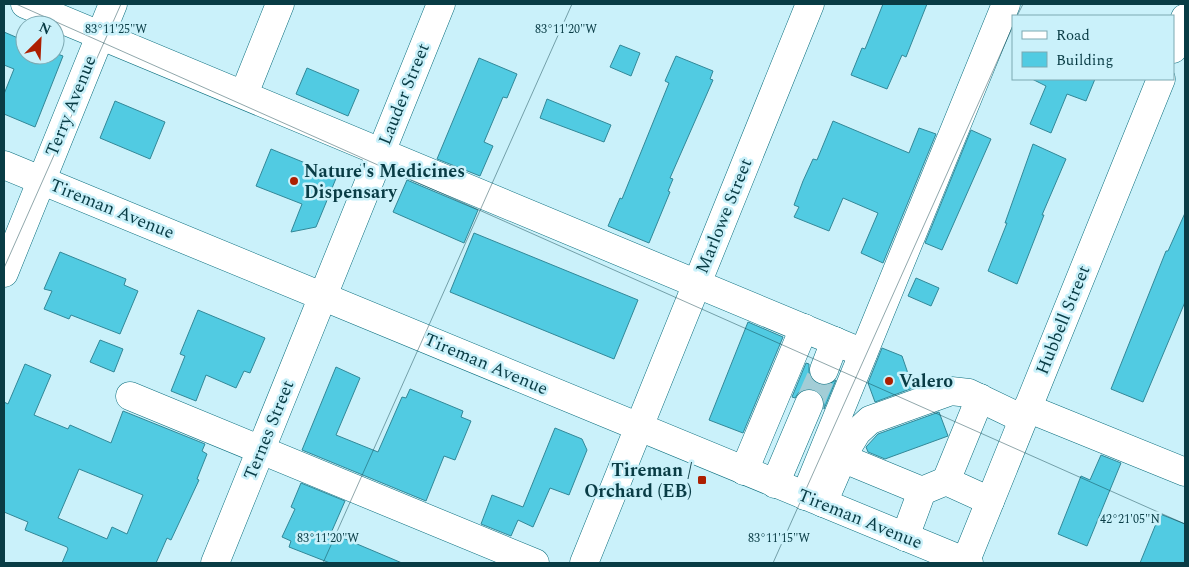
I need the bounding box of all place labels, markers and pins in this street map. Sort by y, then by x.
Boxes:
place label: Nature's Medicines Dispensary [304,158,465,206]
marker: Nature's Medicines Dispensary [288,175,300,187]
place label: Valero [899,368,953,395]
marker: Valero [883,375,895,387]
place label: Tireman / Orchard (EB) [584,457,692,505]
marker: Tireman / Orchard (EB) [696,474,708,486]

